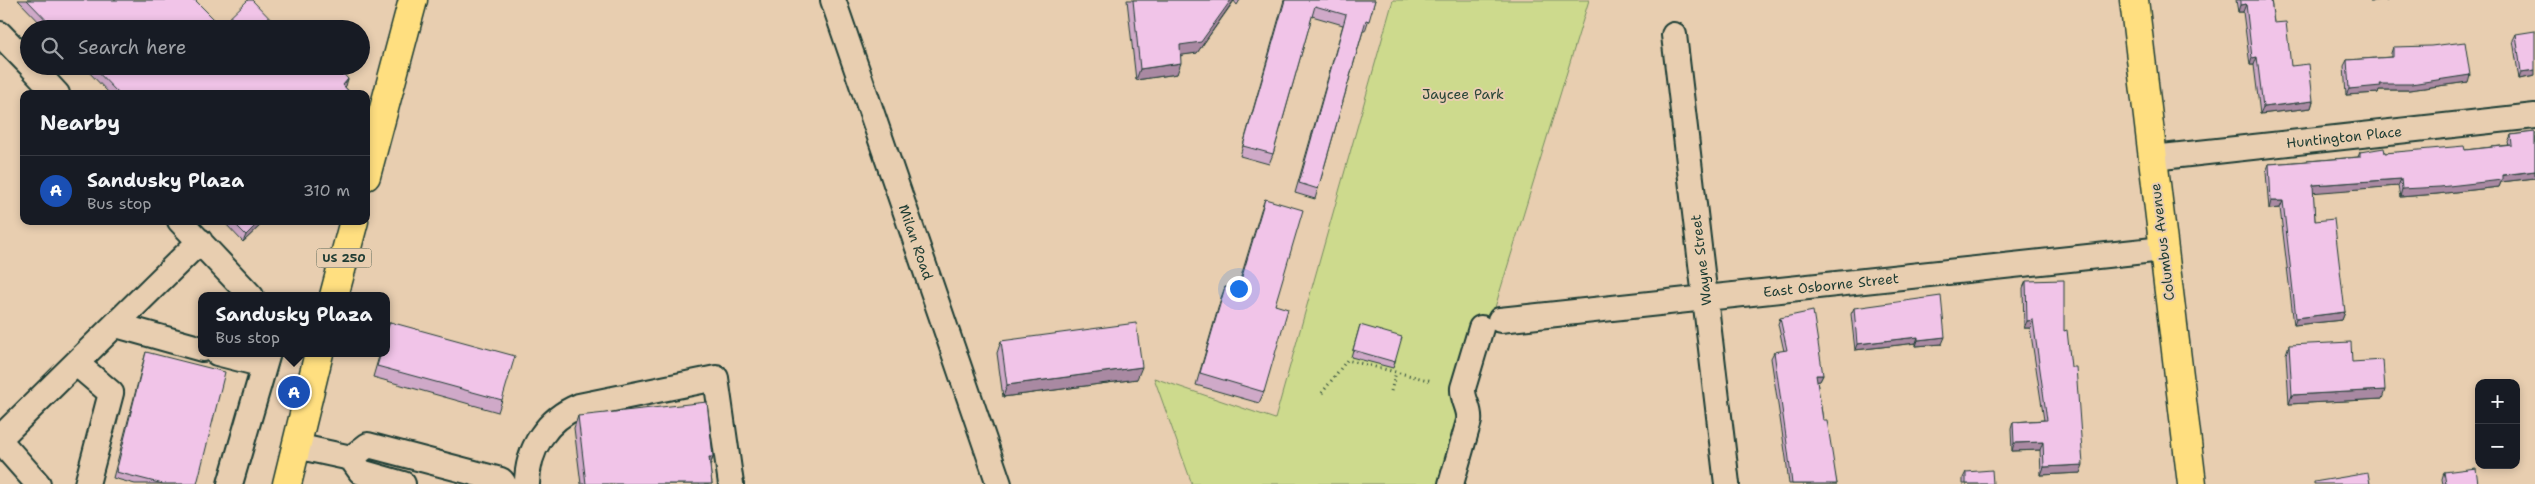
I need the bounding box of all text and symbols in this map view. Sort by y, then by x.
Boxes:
search box [20,20,370,75]
icon: search [38,34,66,62]
text: Search here [78,35,187,60]
park label: Jaycee Park [1422,85,1504,103]
text: Nearby [40,109,120,137]
street label: Huntington Place [2285,122,2403,152]
text: Sandusky Plaza [87,168,244,193]
text: A [50,180,62,201]
text: 310 m [303,180,350,201]
street label: Columbus Avenue [2146,182,2178,302]
text: Bus stop [87,193,152,214]
street label: Milan Road [895,202,937,282]
street label: Wayne Street [1686,213,1716,307]
road number: US 250 [316,248,372,268]
street label: East Osborne Street [1762,269,1900,301]
your location [1226,276,1252,302]
popup [198,292,390,357]
text: Sandusky Plaza [215,302,373,327]
text: Bus stop [215,327,280,348]
pin: A [278,373,310,411]
map controls [2475,379,2520,469]
button: + [2475,379,2520,424]
button: − [2475,424,2520,469]

